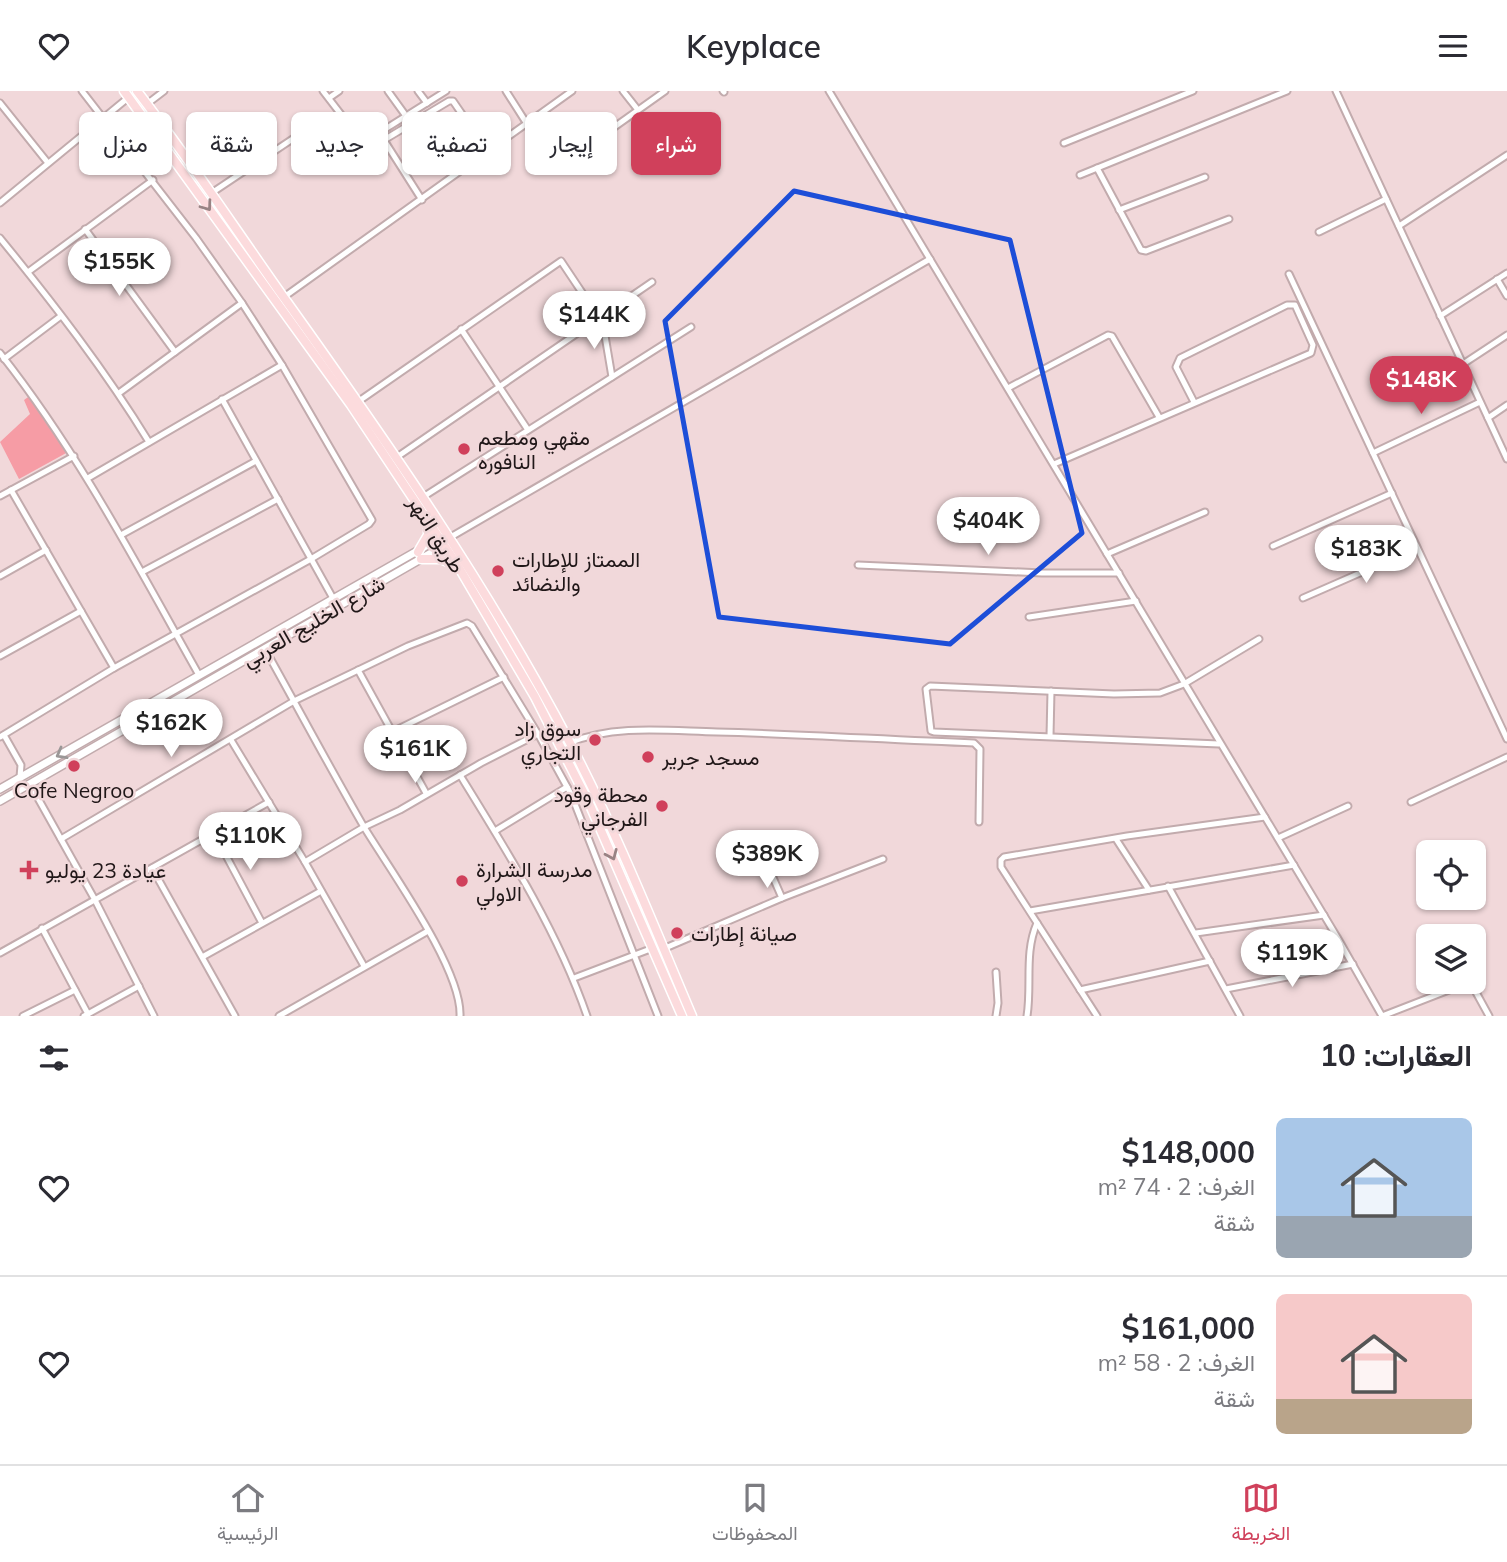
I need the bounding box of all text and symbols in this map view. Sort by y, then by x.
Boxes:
text: Keyplace [686,26,821,66]
icon: heart [35,27,73,65]
icon: menu [1434,27,1472,65]
chip: منزل [79,112,172,175]
chip: شقة [186,112,277,175]
chip: جديد [291,112,388,175]
chip: تصفية [402,112,511,175]
chip: إيجار [525,112,617,175]
chip: شراء [631,112,721,175]
one-way arrow [199,198,211,211]
pin: $155K [70,239,168,298]
text: $155K [84,246,154,275]
pin: $144K [545,292,643,351]
text: $144K [559,299,629,328]
pin: $148K [1372,357,1470,416]
text: $148K [1386,364,1456,393]
place label: مقهي ومطعم النافوره [478,424,590,475]
marker: مقهي ومطعم النافوره [456,441,472,457]
street label: طريق النهر [402,490,471,578]
pin: $404K [939,497,1037,557]
text: $404K [953,505,1023,534]
pin: $183K [1317,525,1415,585]
text: $183K [1331,533,1401,562]
place label: الممتاز للإطارات والنضائد [512,546,640,597]
marker: الممتاز للإطارات والنضائد [490,563,506,579]
street label: شارع الخليج العربي [237,570,392,677]
pin: $162K [122,699,220,759]
text: $162K [136,707,206,736]
place label: سوق زاد التجاري [514,715,581,770]
pin: $161K [366,725,464,785]
marker: سوق زاد التجاري [587,732,603,748]
text: $161K [380,733,450,762]
place label: مسجد جرير [661,744,759,771]
one-way arrow [56,746,69,759]
marker: مسجد جرير [640,749,656,765]
marker: Cofe Negroo [66,758,82,774]
place label: Cofe Negroo [14,777,134,803]
place label: محطة وقود الفرجاني [554,781,648,836]
marker: محطة وقود الفرجاني [654,798,670,814]
pin: $110K [201,813,299,872]
text: $110K [215,820,285,849]
pin: $389K [718,831,816,890]
text: $389K [732,838,802,867]
map controls [1416,840,1486,994]
button: locate [1416,840,1486,910]
one-way arrow [604,848,618,860]
place label: مدرسة الشرارة الاولي [476,856,592,911]
place label: عيادة 23 يوليو [45,857,166,884]
marker: عيادة 23 يوليو [19,860,39,880]
marker: مدرسة الشرارة الاولي [454,873,470,889]
place label: صيانة إطارات [691,920,797,948]
button: layers [1416,924,1486,994]
marker: صيانة إطارات [669,925,685,941]
pin: $119K [1243,929,1341,989]
text: $119K [1257,937,1327,966]
text: العقارات: 10 [1320,1036,1472,1074]
icon: filters [35,1039,73,1077]
text: $148,000 [1122,1133,1255,1171]
icon: home [1332,1146,1416,1230]
icon: heart [35,1169,73,1207]
text: الغرف: 2 · 74 m² [1098,1172,1255,1201]
text: شقة [1213,1208,1255,1237]
text: $161,000 [1122,1309,1255,1347]
icon: home [1332,1322,1416,1406]
icon: heart [35,1345,73,1383]
text: الغرف: 2 · 58 m² [1098,1348,1255,1377]
text: شقة [1213,1384,1255,1413]
tab: الرئيسية [217,1479,278,1550]
tab: المحفوظات [712,1479,798,1550]
tab: الخريطة [1231,1479,1290,1550]

